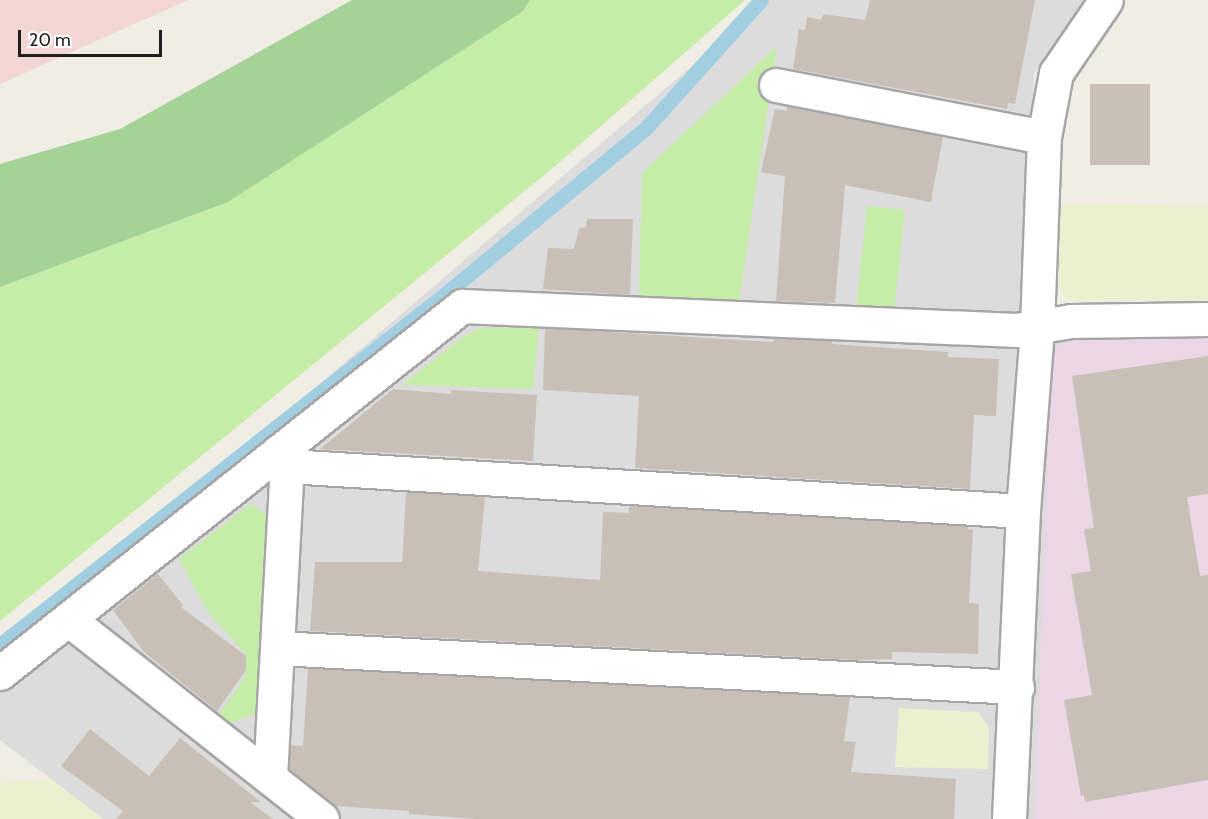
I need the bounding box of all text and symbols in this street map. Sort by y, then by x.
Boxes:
scale bar [21,18,165,56]
text: 20 m [29,29,71,51]

